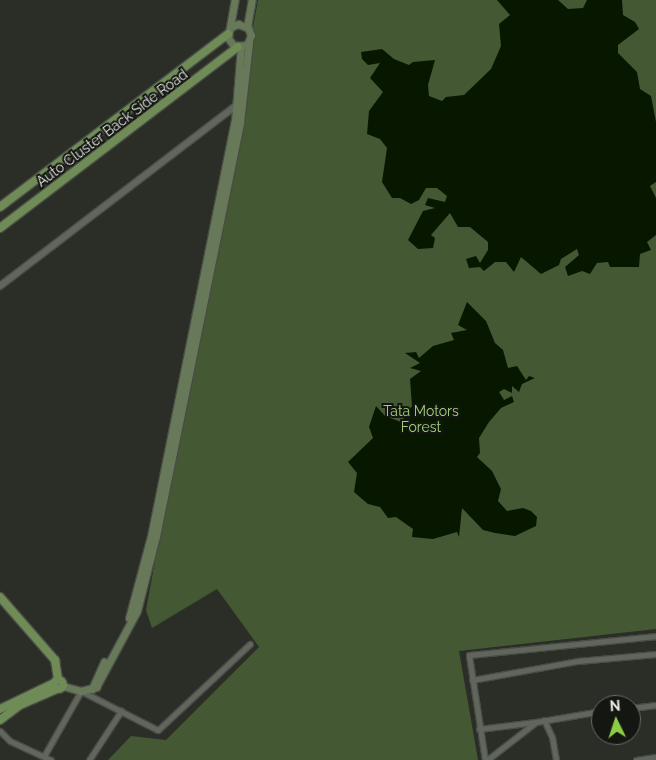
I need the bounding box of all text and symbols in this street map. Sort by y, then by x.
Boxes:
street label: Auto Cluster Back Side Road [33,66,191,190]
park label: Tata Motors Forest [383,403,459,436]
north arrow [591,695,641,745]
text: N [609,698,621,714]

